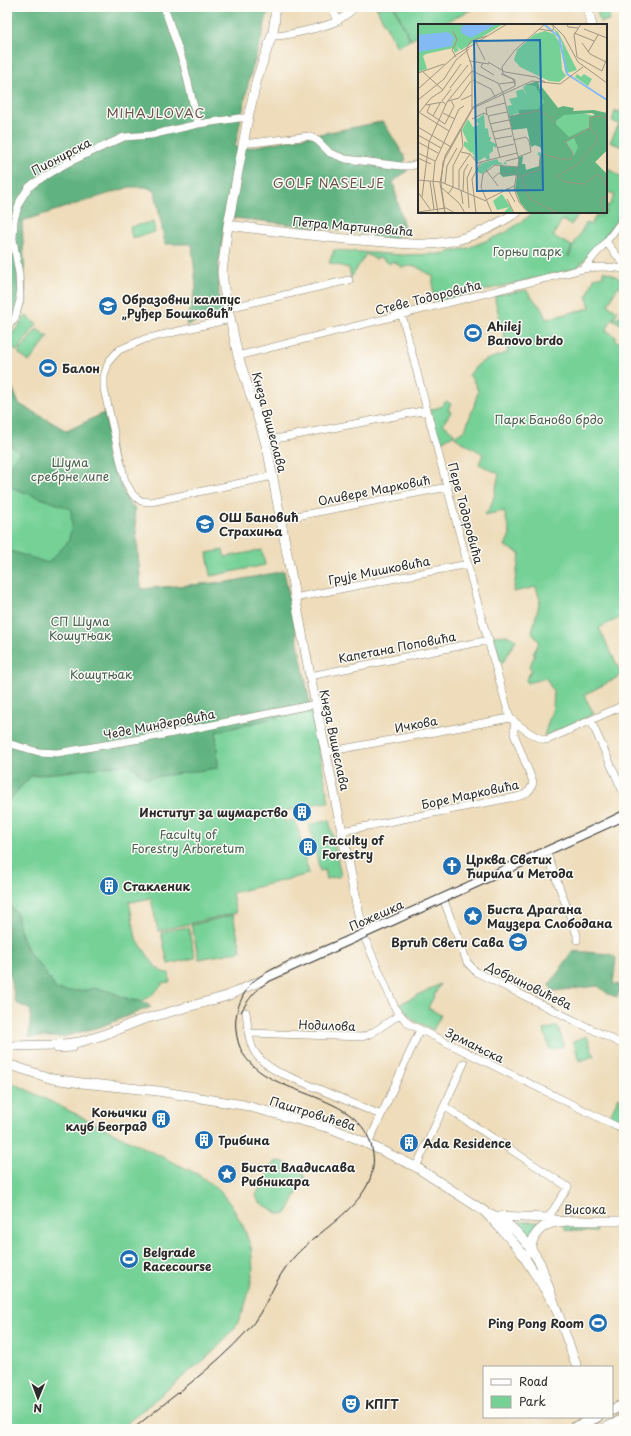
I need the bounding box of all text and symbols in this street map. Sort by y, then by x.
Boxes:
inset map [418,24,607,213]
district label: MIHAJLOVAC [106,103,206,122]
street label: Пионирска [28,133,94,179]
district label: GOLF NASELJE [273,173,385,192]
street label: Петра Мартиновића [292,212,415,240]
park label: Горњи парк [493,242,562,260]
street label: Стеве Тодоровића [373,275,483,319]
place label: Образовни кампус „Руђер Бошковић” [122,290,241,322]
school or university icon: Образовни кампус „Руђер Бошковић” [97,295,119,317]
place label: Ahilej Banovo brdo [486,317,563,349]
sports icon: Ahilej Banovo brdo [462,322,484,344]
sports icon: Балон [37,357,59,379]
place label: Балон [62,359,100,377]
street label: Кнеза Вишеслава [248,370,292,475]
park label: Парк Баново брдо [494,410,604,428]
park label: Шума сребрне липе [31,453,109,485]
street label: Пере Тодоровића [444,460,488,566]
street label: Оливере Марковић [316,470,432,510]
place label: ОШ Бановић Страхиња [219,508,299,540]
school or university icon: ОШ Бановић Страхиња [194,513,216,535]
street label: Грује Мишковића [327,551,432,589]
park label: СП Шума Кошутњак [49,612,112,644]
street label: Капетана Поповића [337,627,457,667]
park label: Кошутњак [70,665,133,683]
street label: Кнеза Вишеслава [315,688,355,793]
street label: Чеде Миндеровића [102,704,217,744]
street label: Ичкова [393,711,439,737]
street label: Боре Марковића [420,775,521,813]
building icon: Институт за шумарство [291,801,313,823]
place label: Институт за шумарство [139,803,288,821]
park label: Faculty of Forestry Arboretum [131,825,245,857]
place label: Faculty of Forestry [322,831,385,863]
building icon: Faculty of Forestry [297,836,319,858]
place label: Црква Светих Ћирила и Метода [466,850,574,882]
church icon: Црква Светих Ћирила и Метода [441,855,463,877]
building icon: Стакленик [98,875,120,897]
place label: Стакленик [123,877,190,895]
street label: Пожешка [346,895,407,935]
place label: Биста Драгана Маузера Слободана [487,900,613,932]
place icon: Биста Драгана Маузера Слободана [462,905,484,927]
school or university icon: Вртић Свети Сава [507,931,529,953]
place label: Вртић Свети Сава [391,933,505,951]
street label: Добриновићева [482,956,575,1014]
street label: Нодилова [298,1015,356,1035]
street label: Зрмањска [443,1023,508,1067]
street label: Паштровићева [268,1091,359,1135]
place label: Коњички клуб Београд [66,1103,147,1135]
building icon: Коњички клуб Београд [150,1108,172,1130]
building icon: Трибина [193,1129,215,1151]
place label: Трибина [218,1131,270,1149]
building icon: Ada Residence [398,1132,420,1154]
place label: Ada Residence [423,1134,512,1152]
place label: Биста Владислава Рибникара [241,1158,356,1190]
place icon: Биста Владислава Рибникара [216,1163,238,1185]
street label: Висока [564,1200,606,1218]
place label: Belgrade Racecourse [143,1243,212,1275]
sports icon: Belgrade Racecourse [118,1248,140,1270]
sports icon: Ping Pong Room [587,1312,609,1334]
place label: Ping Pong Room [488,1314,584,1332]
legend [483,1366,613,1418]
text: Road [519,1372,548,1390]
north arrow [18,1378,58,1418]
text: Park [519,1392,546,1410]
theatre icon: КПГТ [340,1393,362,1415]
place label: КПГТ [365,1395,400,1413]
text: N [33,1400,42,1417]

